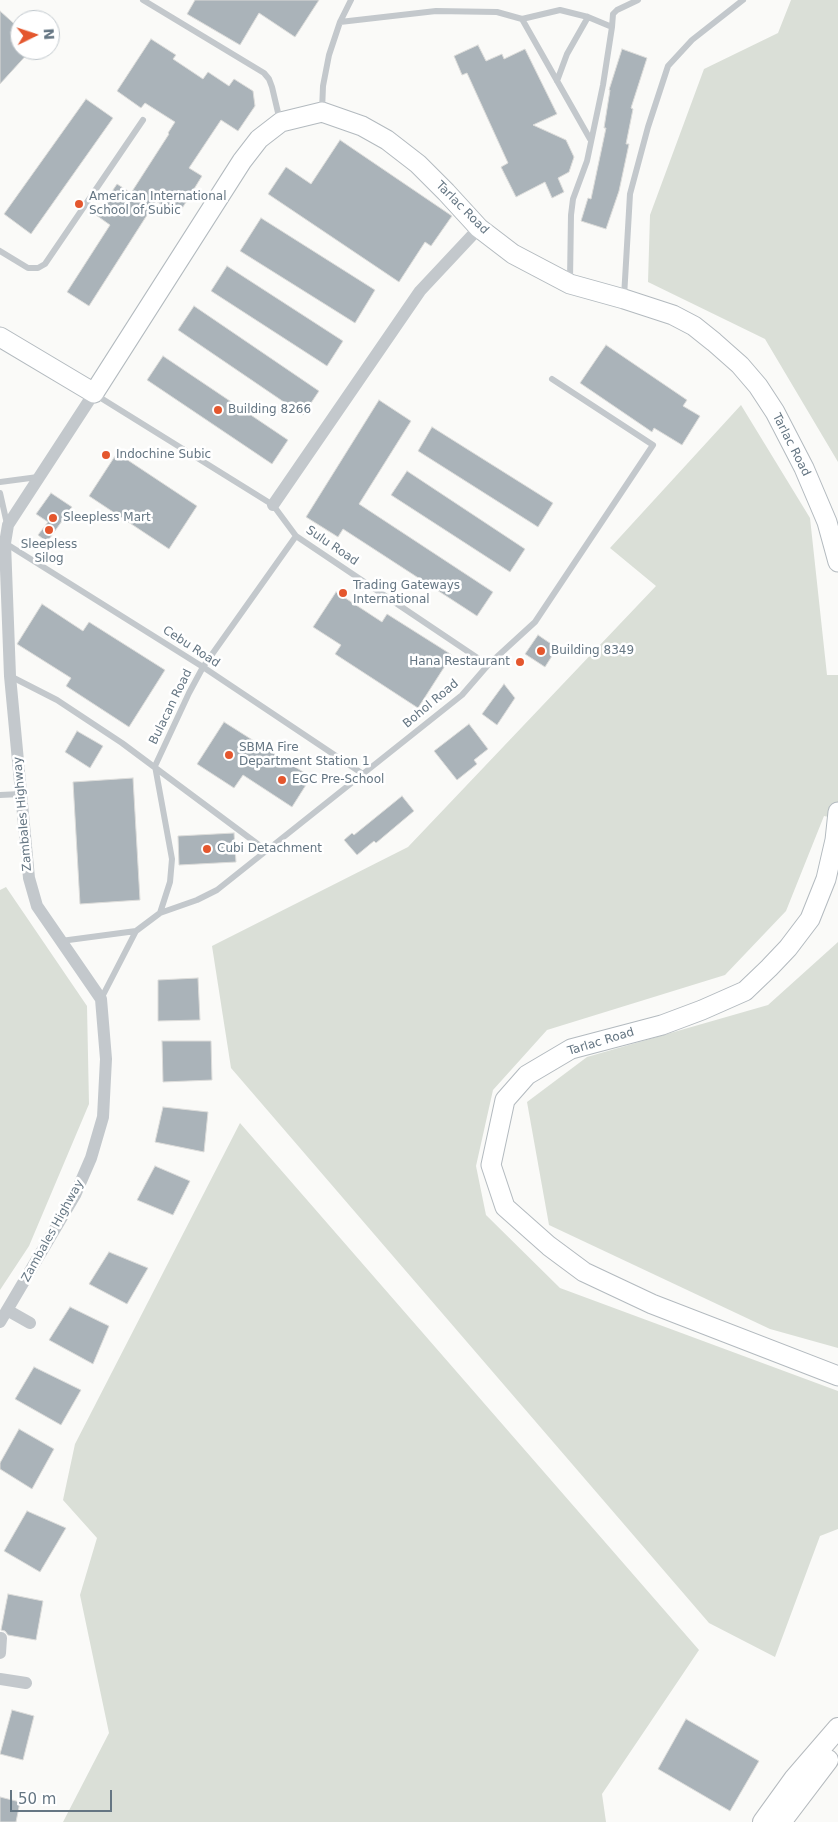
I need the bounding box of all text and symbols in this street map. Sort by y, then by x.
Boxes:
north arrow [10,10,60,60]
text: N [41,28,57,40]
street label: Tarlac Road [433,179,491,237]
place label: American International School of Subic [89,190,227,218]
marker: American International School of Subic [73,198,85,210]
place label: Building 8266 [228,403,311,417]
marker: Building 8266 [212,404,224,416]
street label: Tarlac Road [769,411,813,479]
place label: Indochine Subic [116,448,211,462]
marker: Indochine Subic [100,449,112,461]
place label: Sleepless Mart [63,511,151,525]
marker: Sleepless Mart [47,512,59,524]
street label: Sulu Road [303,523,361,569]
marker: Sleepless Silog [43,524,55,536]
place label: Sleepless Silog [21,538,77,566]
place label: Trading Gateways International [353,579,460,607]
marker: Trading Gateways International [337,587,349,599]
street label: Cebu Road [160,623,222,671]
place label: Building 8349 [551,644,634,658]
marker: Building 8349 [535,645,547,657]
place label: Hana Restaurant [409,655,510,669]
marker: Hana Restaurant [514,656,526,668]
street label: Bulacan Road [147,667,195,747]
street label: Bohol Road [400,677,462,731]
place label: SBMA Fire Department Station 1 [239,741,370,769]
marker: SBMA Fire Department Station 1 [223,749,235,761]
street label: Zambales Highway [11,756,35,872]
place label: EGC Pre-School [292,773,384,787]
marker: EGC Pre-School [276,774,288,786]
place label: Cubi Detachment [217,842,322,856]
marker: Cubi Detachment [201,843,213,855]
street label: Tarlac Road [566,1025,636,1059]
street label: Zambales Highway [19,1177,87,1285]
scale bar [12,1780,115,1812]
text: 50 m [18,1790,56,1808]

